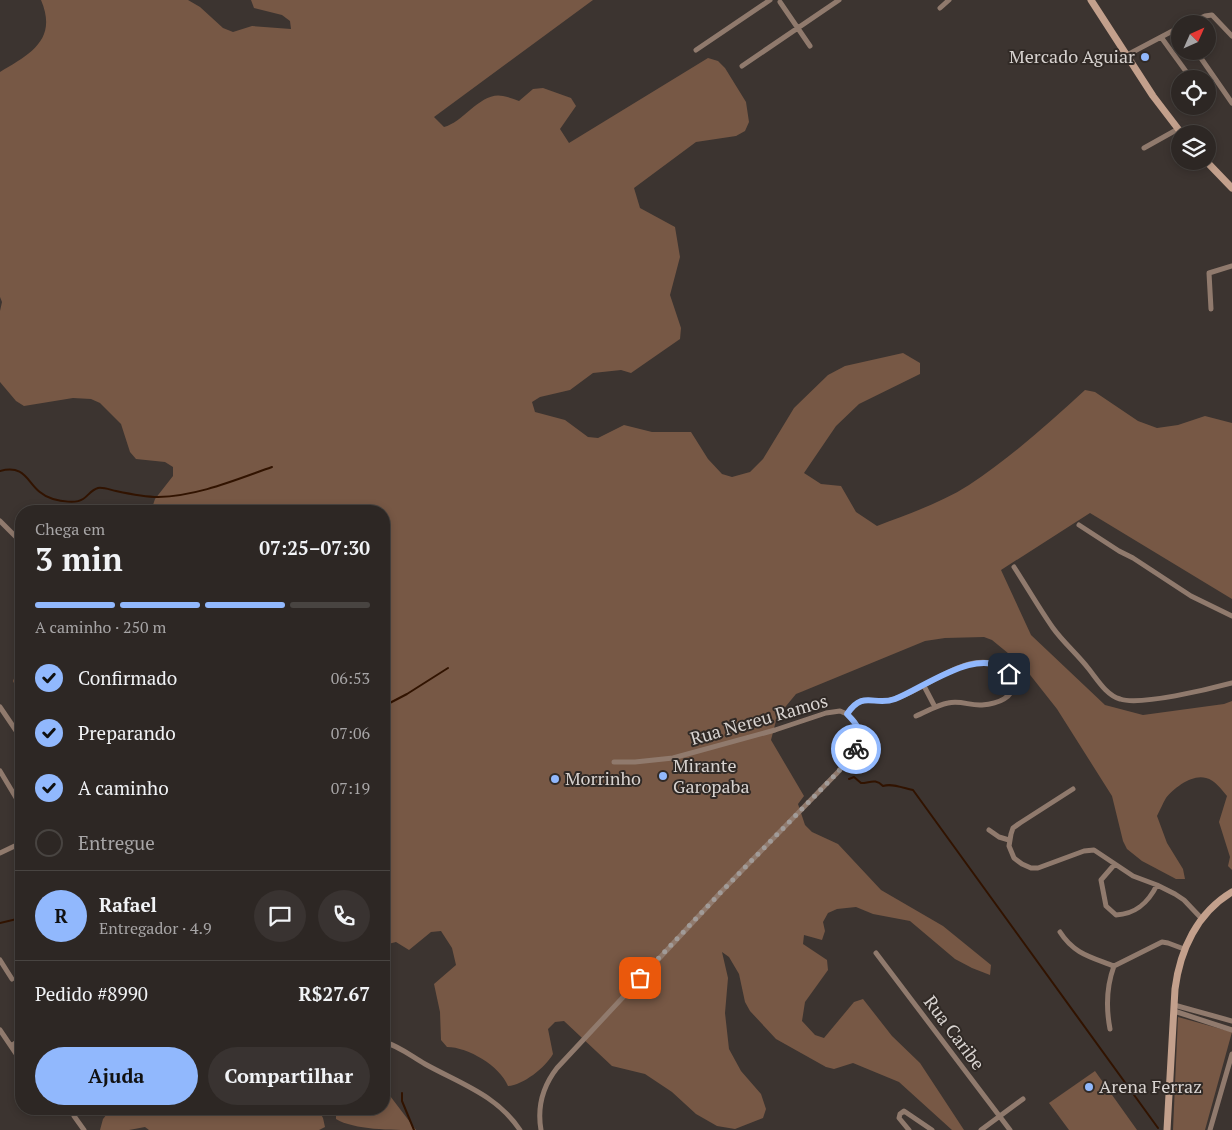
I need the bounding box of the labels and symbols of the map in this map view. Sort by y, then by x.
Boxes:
north arrow [1171,15,1216,60]
place label: Mercado Aguiar [1009,44,1135,68]
marker: Mercado Aguiar [1139,51,1151,63]
pin [988,653,1030,695]
street label: Rua Nereu Ramos [687,688,830,750]
courier [831,724,881,774]
place label: Mirante Garopaba [673,753,750,798]
place label: Morrinho [565,766,641,790]
marker: Mirante Garopaba [657,770,669,782]
marker: Morrinho [549,773,561,785]
pin [619,957,661,999]
street label: Rua Caribe [919,990,991,1074]
place label: Arena Ferraz [1099,1074,1202,1098]
marker: Arena Ferraz [1083,1081,1095,1093]

